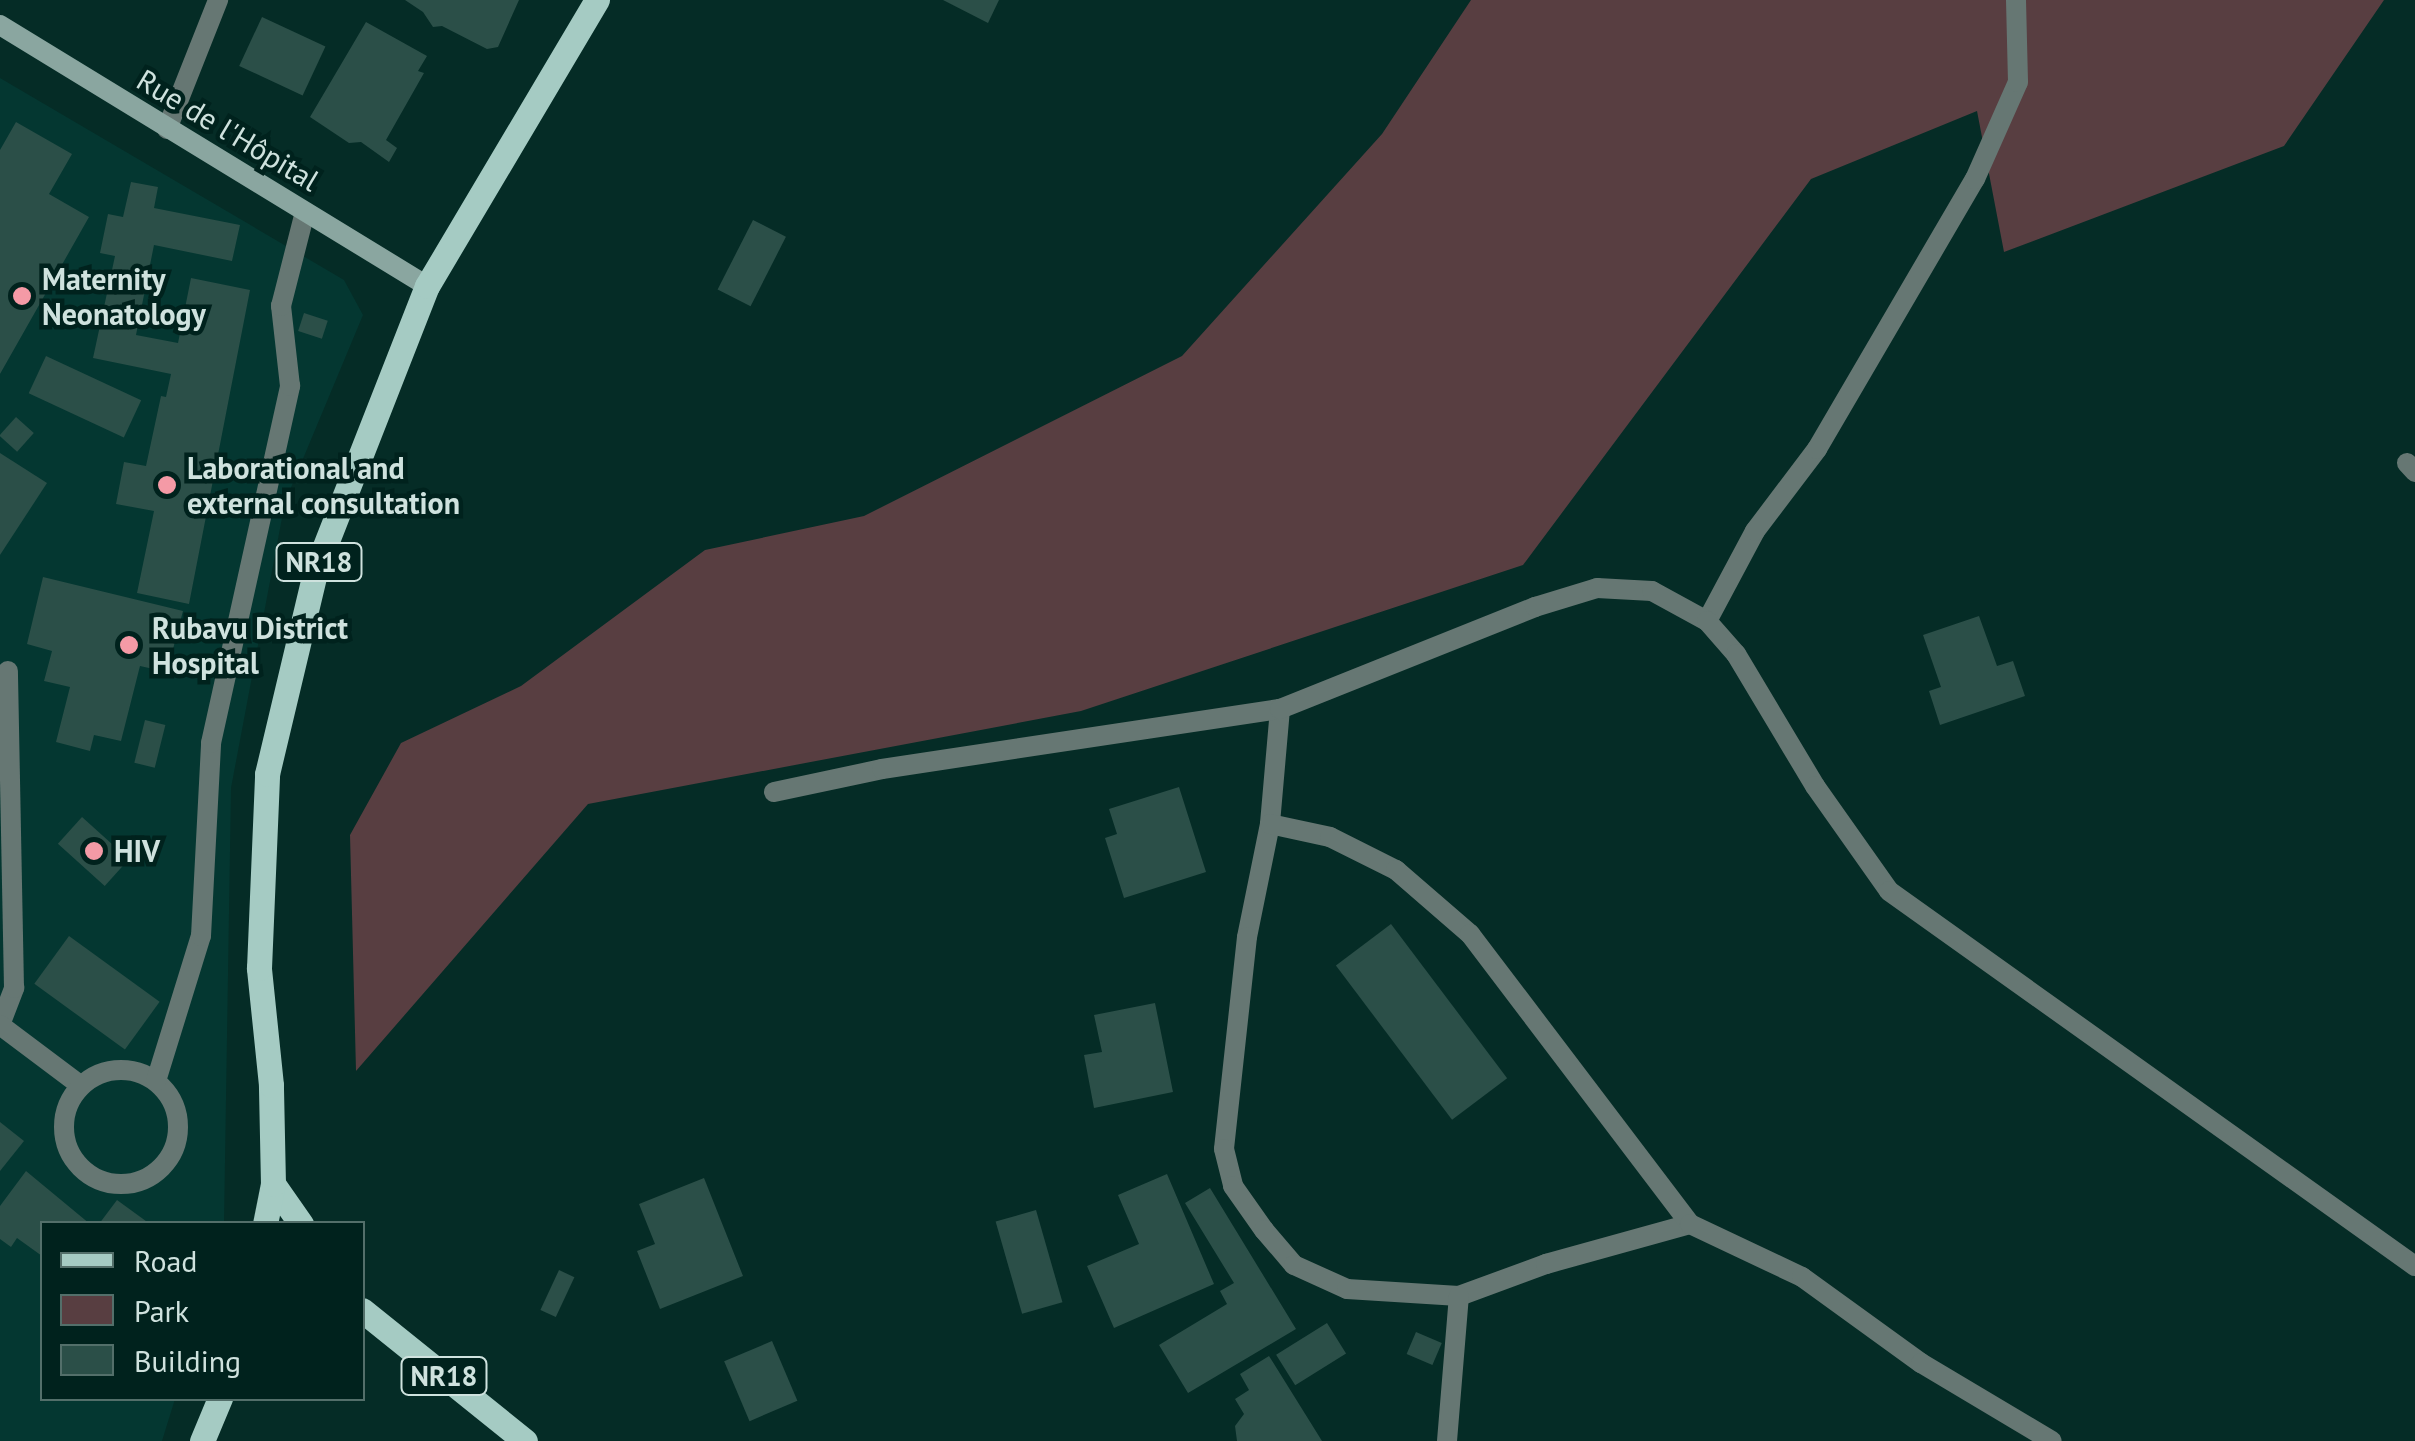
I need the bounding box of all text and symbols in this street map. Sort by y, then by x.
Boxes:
street label: Rue de l'Hôpital [130,62,326,198]
place label: Maternity Neonatology [42,261,206,332]
marker: Maternity Neonatology [11,285,33,307]
place label: Laborational and external consultation [187,450,460,520]
marker: Laborational and external consultation [156,474,178,496]
road number: NR18 [274,539,364,585]
place label: Rubavu District Hospital [152,610,348,680]
marker: Rubavu District Hospital [116,632,142,658]
place label: HIV [114,833,160,869]
marker: HIV [83,840,105,862]
legend [40,1221,365,1401]
text: Road [134,1241,198,1280]
text: Park [134,1291,189,1330]
text: Building [134,1341,241,1380]
road number: NR18 [399,1353,489,1399]

